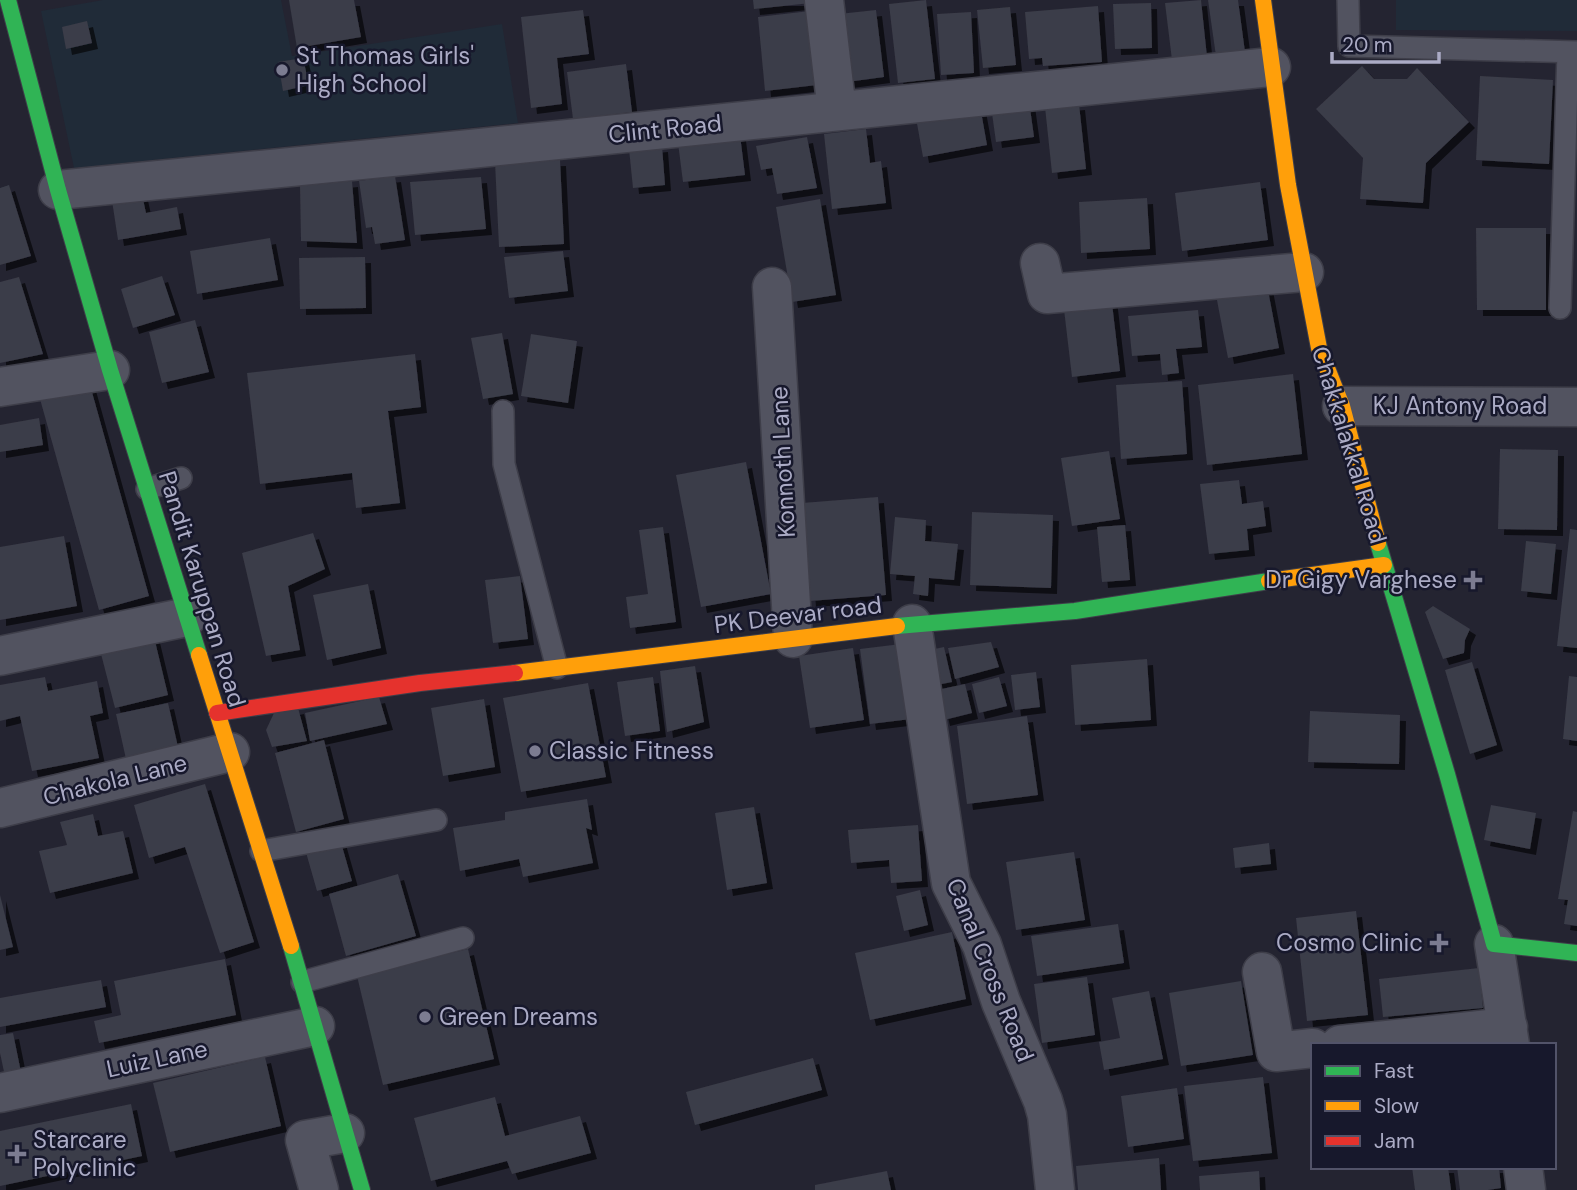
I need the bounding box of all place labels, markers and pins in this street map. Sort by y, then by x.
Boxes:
place label: St Thomas Girls' High School [296,40,474,99]
marker: St Thomas Girls' High School [274,62,290,78]
place label: Dr Gigy Varghese [1265,564,1457,595]
marker: Dr Gigy Varghese [1463,570,1483,590]
place label: Classic Fitness [549,735,714,766]
marker: Classic Fitness [527,743,543,759]
place label: Cosmo Clinic [1276,927,1423,958]
marker: Cosmo Clinic [1429,933,1449,953]
place label: Green Dreams [439,1001,598,1032]
marker: Green Dreams [417,1009,433,1025]
place label: Starcare Polyclinic [33,1124,136,1183]
marker: Starcare Polyclinic [7,1144,27,1164]

